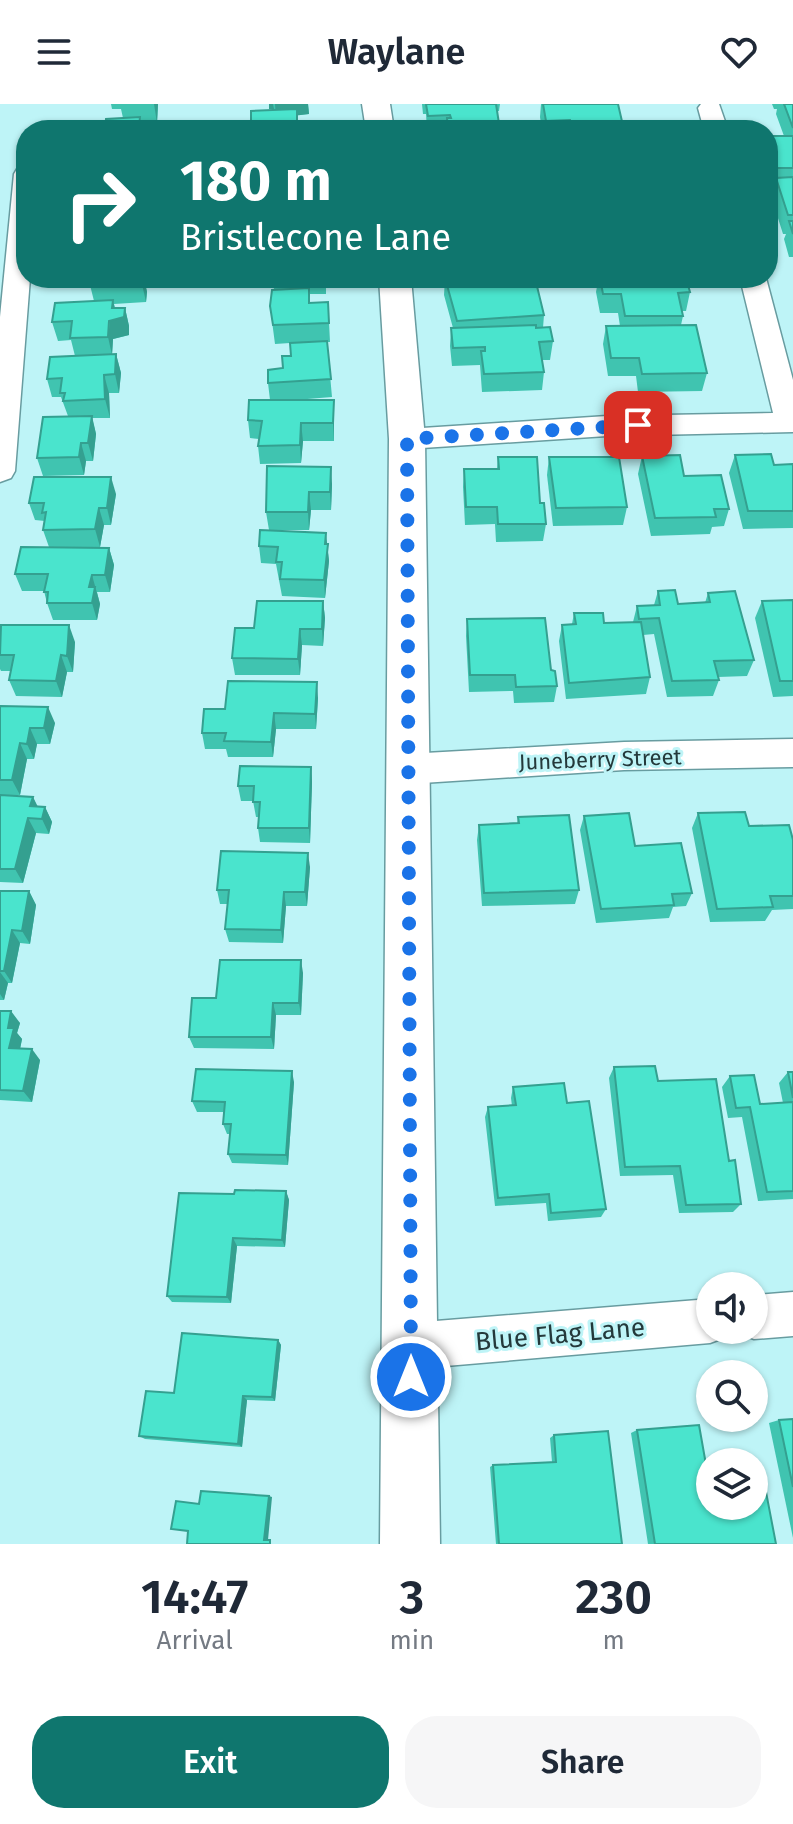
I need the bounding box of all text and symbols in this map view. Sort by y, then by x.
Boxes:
icon: menu [32,30,76,74]
text: Waylane [328,30,465,74]
icon: heart [717,30,761,74]
text: 180 m [180,148,332,215]
icon: right [48,152,152,256]
text: Bristlecone Lane [180,216,451,260]
pin [604,391,672,459]
icon: arrive [616,403,660,447]
street label: Juneberry Street [518,743,682,776]
map controls [696,1272,768,1520]
button: sound [696,1272,768,1344]
street label: Blue Flag Lane [474,1312,646,1357]
position arrow [369,1335,453,1419]
button: search [696,1360,768,1432]
button: layers [696,1448,768,1520]
text: 14:47 [141,1568,248,1626]
text: 3 [399,1568,424,1626]
text: 230 [575,1568,652,1626]
text: Arrival [157,1625,233,1656]
text: min [389,1625,434,1656]
text: m [602,1625,625,1656]
button: Exit [32,1716,389,1808]
button: Share [405,1716,761,1808]

